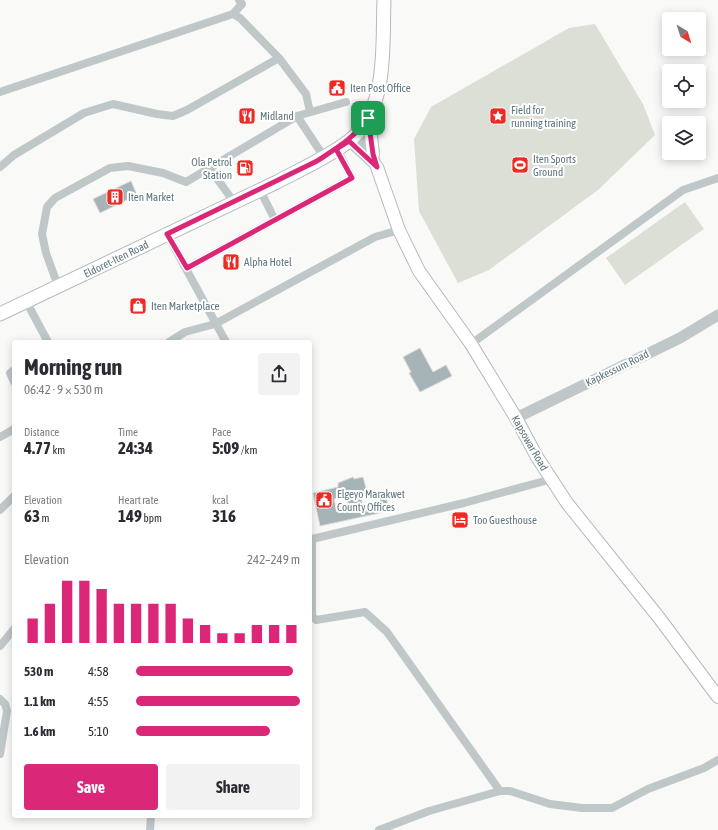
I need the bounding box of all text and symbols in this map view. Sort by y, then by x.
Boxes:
north arrow [662,12,706,56]
map controls [662,12,706,160]
button: locate [662,64,706,108]
public building icon: Iten Post Office [327,78,347,98]
place label: Iten Post Office [350,82,411,94]
pin [351,101,385,135]
place label: Field for running training [511,104,576,129]
restaurant icon: Midland [237,106,257,126]
place icon: Field for running training [488,106,508,126]
icon: arrive [357,107,379,129]
place label: Midland [260,110,294,122]
button: layers [662,116,706,160]
place label: Iten Sports Ground [533,153,576,178]
sports icon: Iten Sports Ground [510,155,530,175]
place label: Ola Petrol Station [191,156,232,181]
fuel station icon: Ola Petrol Station [235,158,255,178]
building icon: Iten Market [105,187,125,207]
place label: Iten Market [128,191,174,203]
street label: Eldoret-Iten Road [82,238,150,280]
restaurant icon: Alpha Hotel [221,252,241,272]
place label: Alpha Hotel [244,256,292,268]
shop icon: Iten Marketplace [128,296,148,316]
place label: Iten Marketplace [151,300,220,312]
street label: Kapkessum Road [584,348,650,388]
button: share [258,353,300,395]
text: Morning run [24,354,122,380]
text: 06:42 · 9 × 530 m [24,382,103,397]
street label: Kapsowar Road [509,413,551,473]
text: Distance [24,426,59,438]
text: Time [118,426,138,438]
text: Pace [212,426,231,438]
text: 4.77 [24,438,51,458]
text: 24:34 [118,438,153,458]
text: 5:09 [212,438,239,458]
text: km [51,444,65,456]
text: /km [239,444,257,456]
place label: Elgeyo Marakwet County Offices [337,488,405,513]
public building icon: Elgeyo Marakwet County Offices [314,490,334,510]
text: Elevation [24,494,62,506]
text: Heart rate [118,494,159,506]
text: kcal [212,494,229,506]
text: 63 [24,506,40,526]
text: 149 [118,506,142,526]
text: 316 [212,506,236,526]
hotel icon: Too Guesthouse [450,510,470,530]
text: m [40,512,49,524]
text: bpm [142,512,162,524]
place label: Too Guesthouse [473,514,537,526]
text: Elevation [24,552,69,567]
text: 242–249 m [247,552,300,567]
text: 530 m [24,664,53,679]
text: 4:58 [88,664,109,679]
text: 1.1 km [24,694,55,709]
text: 4:55 [88,694,109,709]
text: 1.6 km [24,724,55,739]
text: 5:10 [88,724,109,739]
button: Save [24,764,158,810]
button: Share [166,764,300,810]

